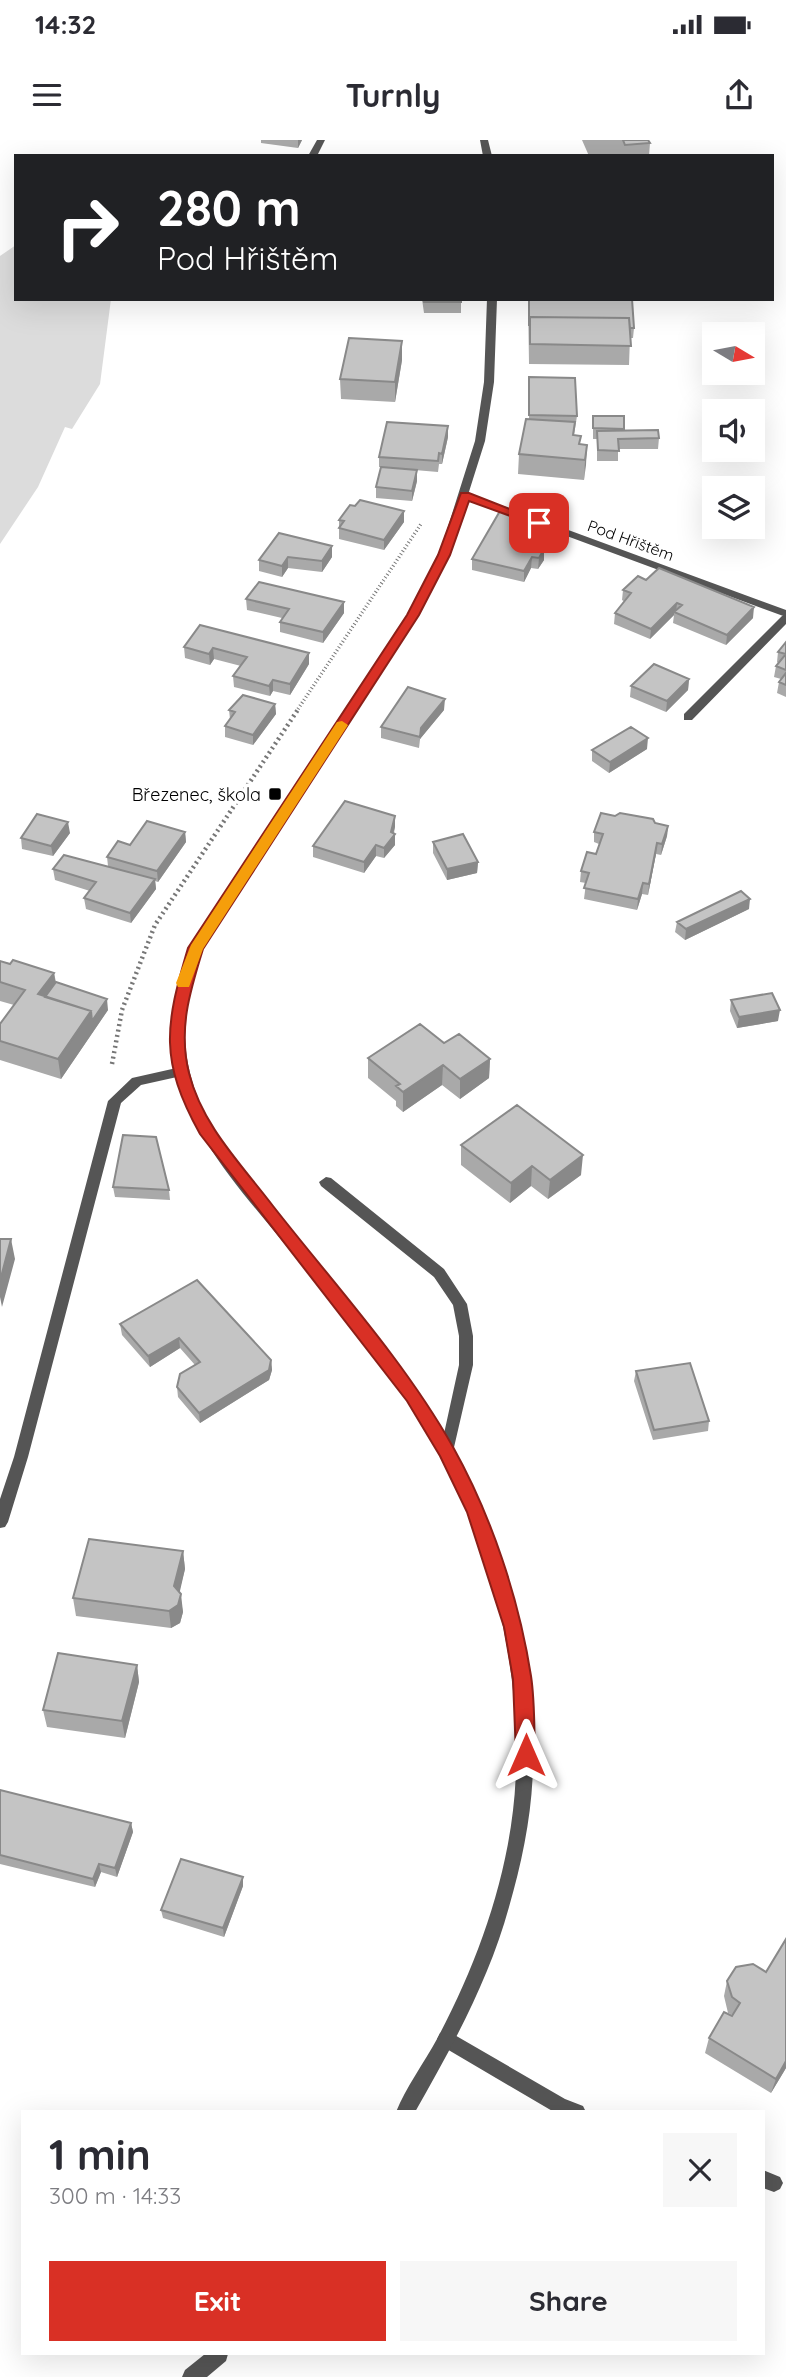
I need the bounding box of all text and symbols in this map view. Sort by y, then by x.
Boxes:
text: 14:32 [35,8,96,41]
text: Turnly [346,75,440,115]
icon: menu [28,76,66,114]
icon: share [720,76,758,114]
text: 280 m [157,177,301,238]
icon: right [42,182,133,273]
text: Pod Hřištěm [157,238,338,278]
north arrow [702,322,765,385]
map controls [702,322,765,539]
button: sound [702,399,765,462]
button: layers [702,476,765,539]
pin [509,493,569,553]
icon: arrive [520,504,558,542]
street label: Pod Hřištěm [585,515,677,565]
place label: Březenec, škola [132,783,261,806]
marker: Březenec, škola [267,786,283,802]
position arrow [489,1718,563,1792]
text: 1 min [49,2128,151,2181]
button: close [663,2133,737,2207]
text: 300 m · 14:33 [49,2181,181,2210]
button: Exit [49,2261,386,2341]
button: Share [400,2261,737,2341]

